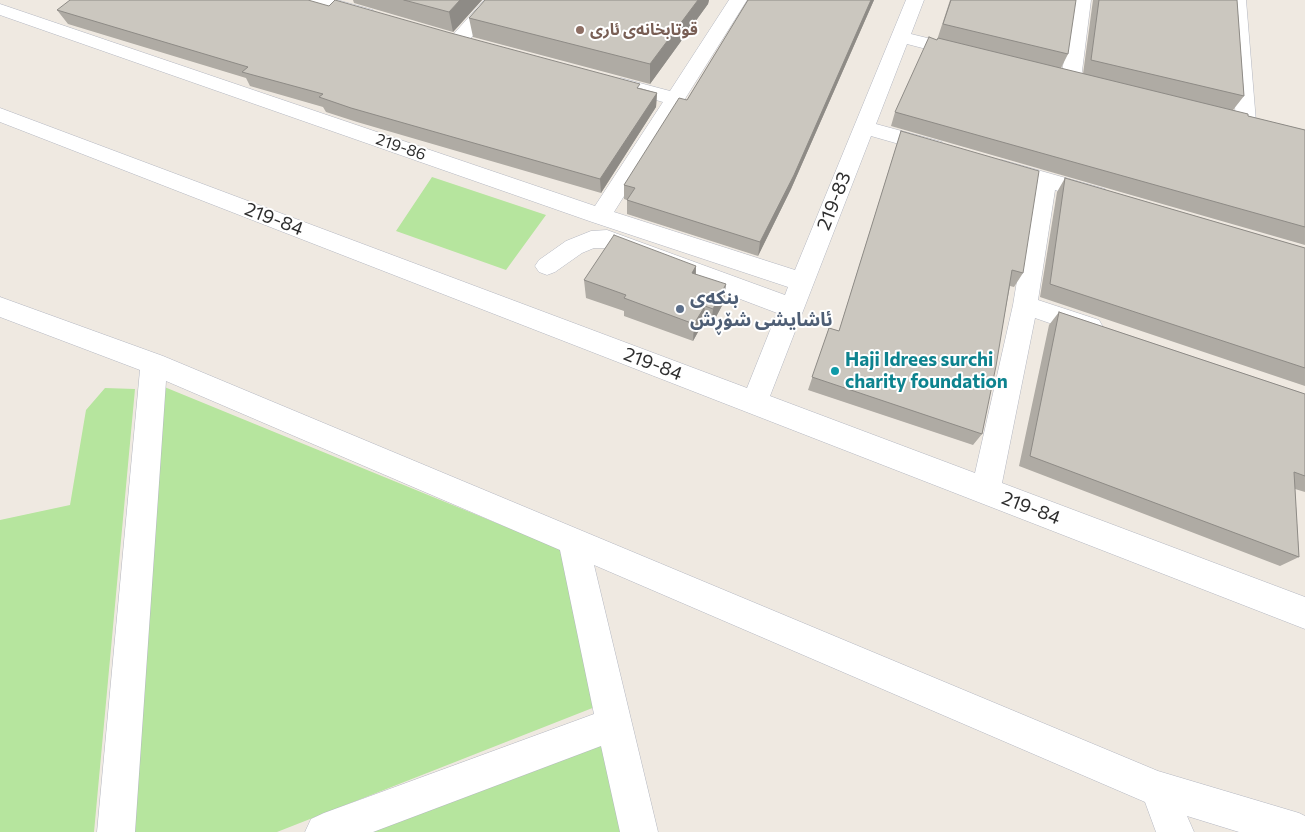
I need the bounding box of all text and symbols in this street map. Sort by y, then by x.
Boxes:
place label: قوتابخانەی ئاری [590,20,698,40]
marker: قوتابخانەی ئاری [574,24,586,36]
street label: 219-86 [373,130,429,164]
street label: 219-83 [812,169,856,233]
street label: 219-84 [241,197,307,241]
place label: بنکەی ئاشایشی شۆڕش [690,287,832,331]
marker: بنکەی ئاشایشی شۆڕش [674,303,686,315]
street label: 219-84 [620,342,686,386]
place label: Haji Idrees surchi charity foundation [845,349,1008,393]
marker: Haji Idrees surchi charity foundation [829,365,841,377]
street label: 219-84 [998,486,1064,530]

